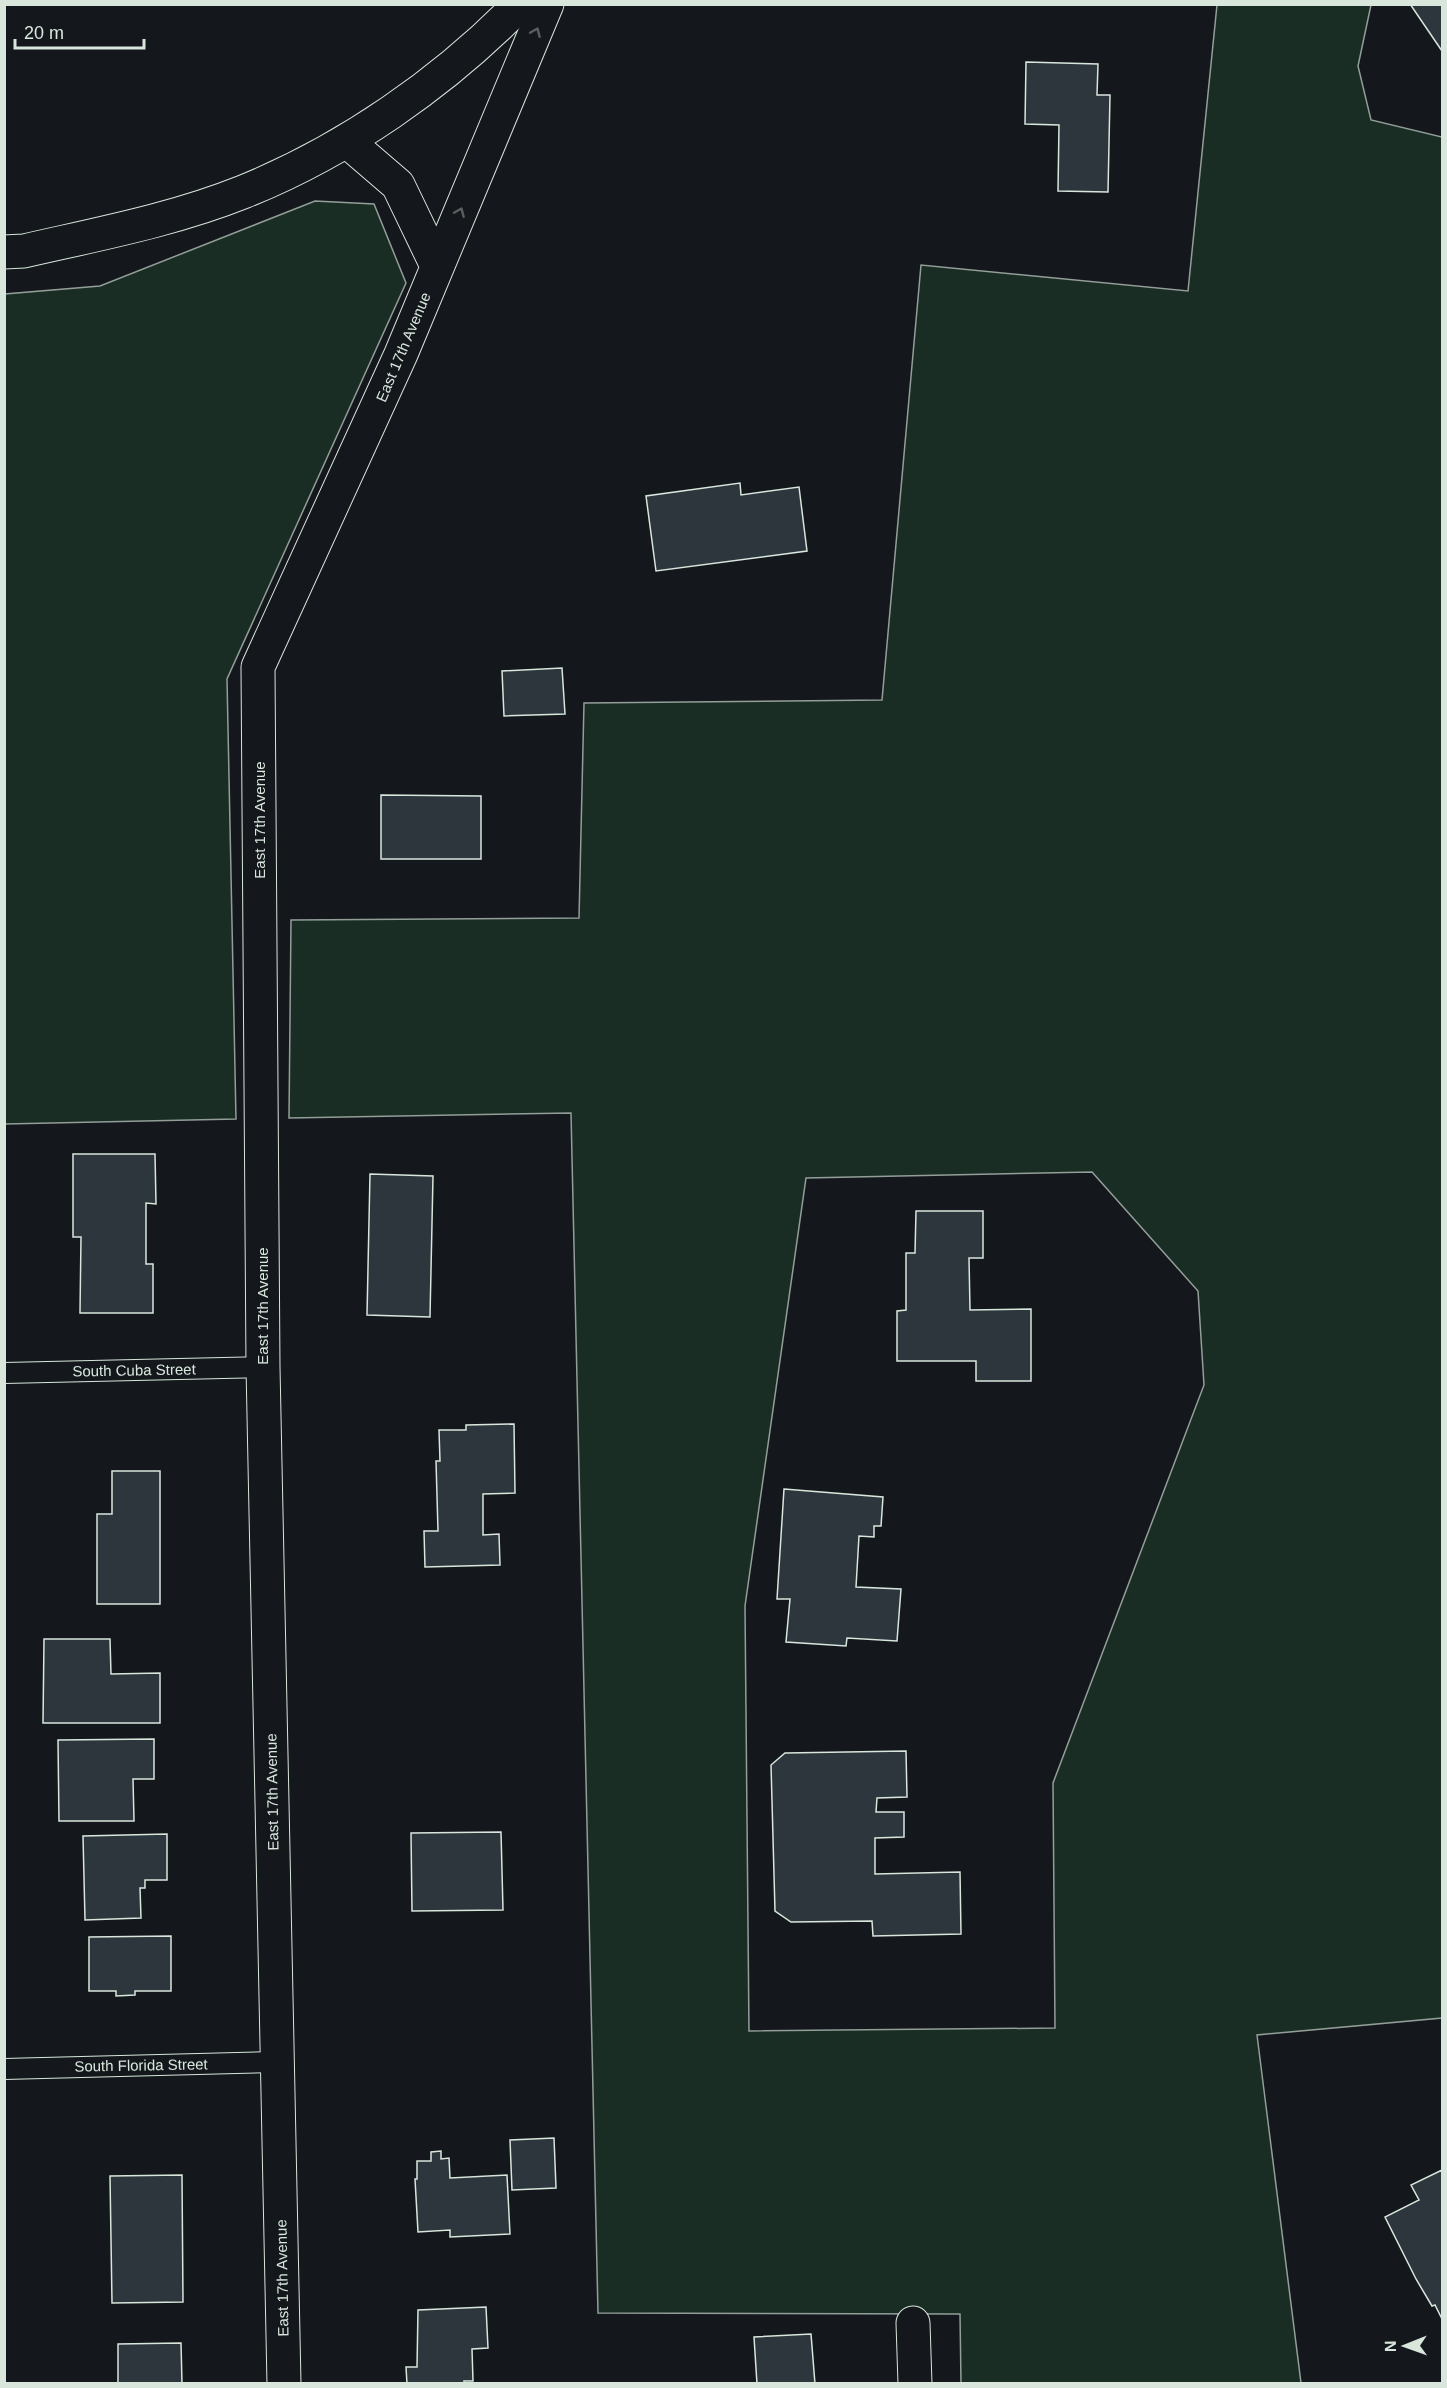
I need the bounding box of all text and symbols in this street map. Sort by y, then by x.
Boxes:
scale bar [15,12,144,50]
text: 20 m [24,23,64,43]
one-way arrow [528,28,540,39]
one-way arrow [453,207,465,218]
street label: East 17th Avenue [372,290,434,404]
street label: East 17th Avenue [251,761,268,879]
street label: East 17th Avenue [254,1247,271,1365]
street label: South Cuba Street [72,1360,197,1380]
street label: East 17th Avenue [262,1733,282,1851]
street label: South Florida Street [74,2055,209,2075]
street label: East 17th Avenue [272,2219,292,2337]
north arrow [1375,2316,1435,2376]
text: N [1382,2340,1399,2352]

